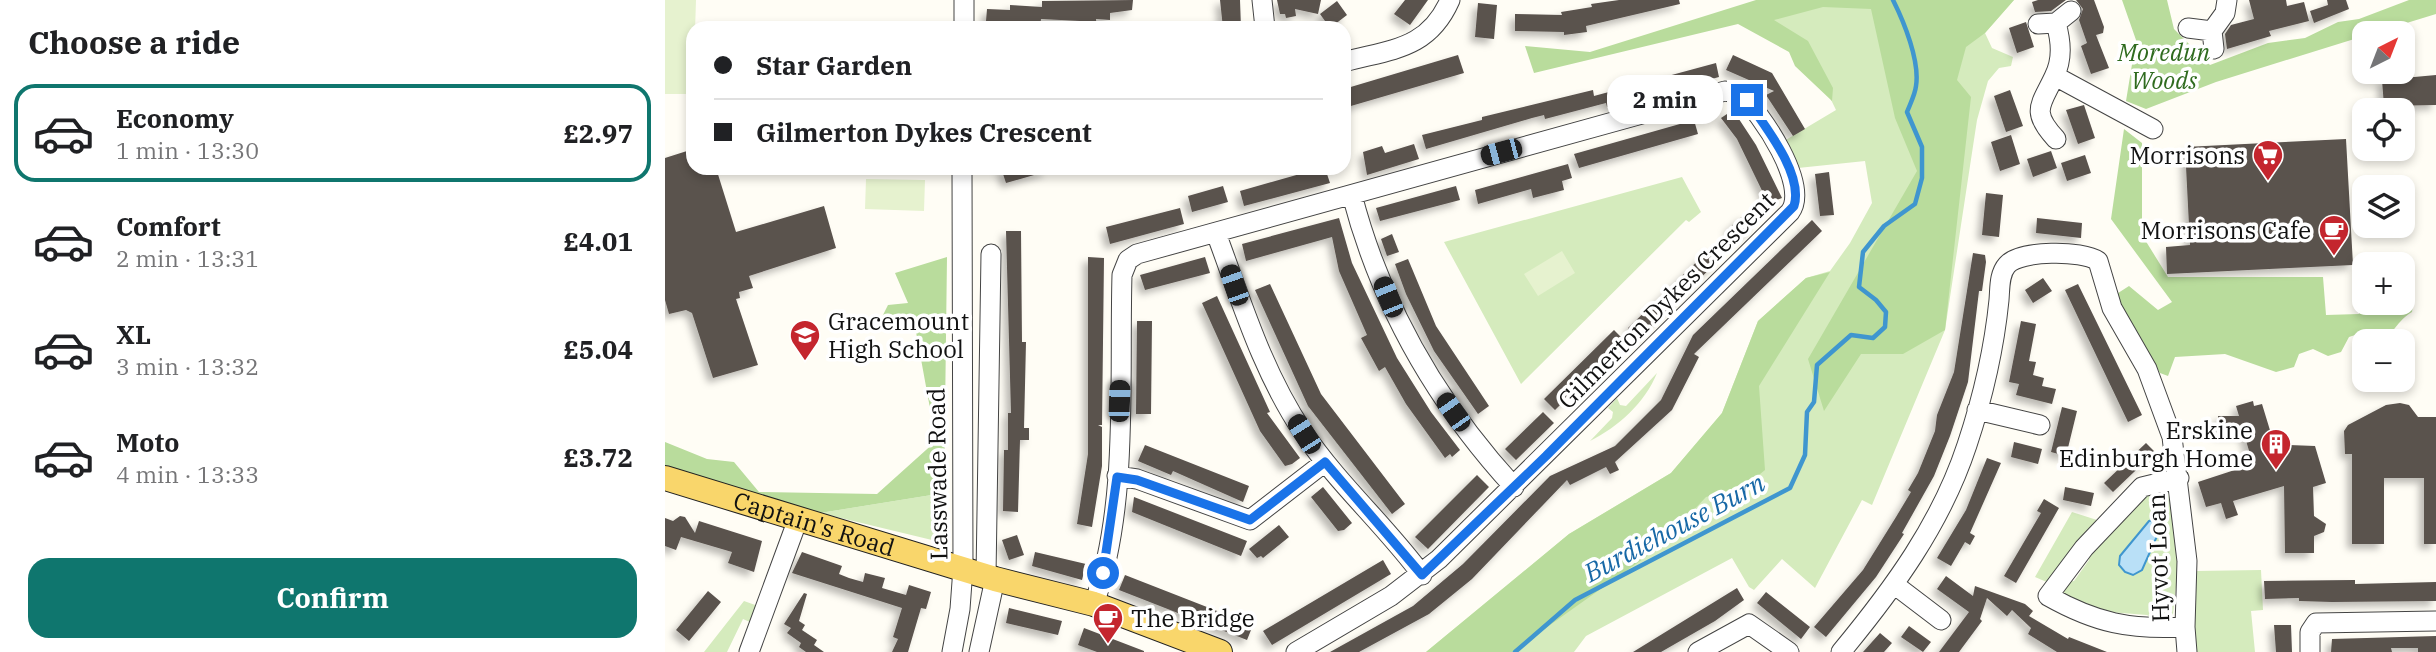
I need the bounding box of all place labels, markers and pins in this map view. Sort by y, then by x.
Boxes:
supermarket icon: Morrisons [2251,138,2285,182]
place label: Morrisons [2129,139,2245,171]
cafe icon: Morrisons Cafe [2317,213,2351,257]
place label: Morrisons Cafe [2141,214,2311,246]
place label: Gracemount High School [828,305,969,365]
school or university icon: Gracemount High School [788,318,822,362]
place label: Erskine Edinburgh Home [2059,414,2253,474]
building icon: Erskine Edinburgh Home [2259,427,2293,471]
cafe icon: The Bridge [1091,601,1125,645]
place label: The Bridge [1131,602,1255,634]

